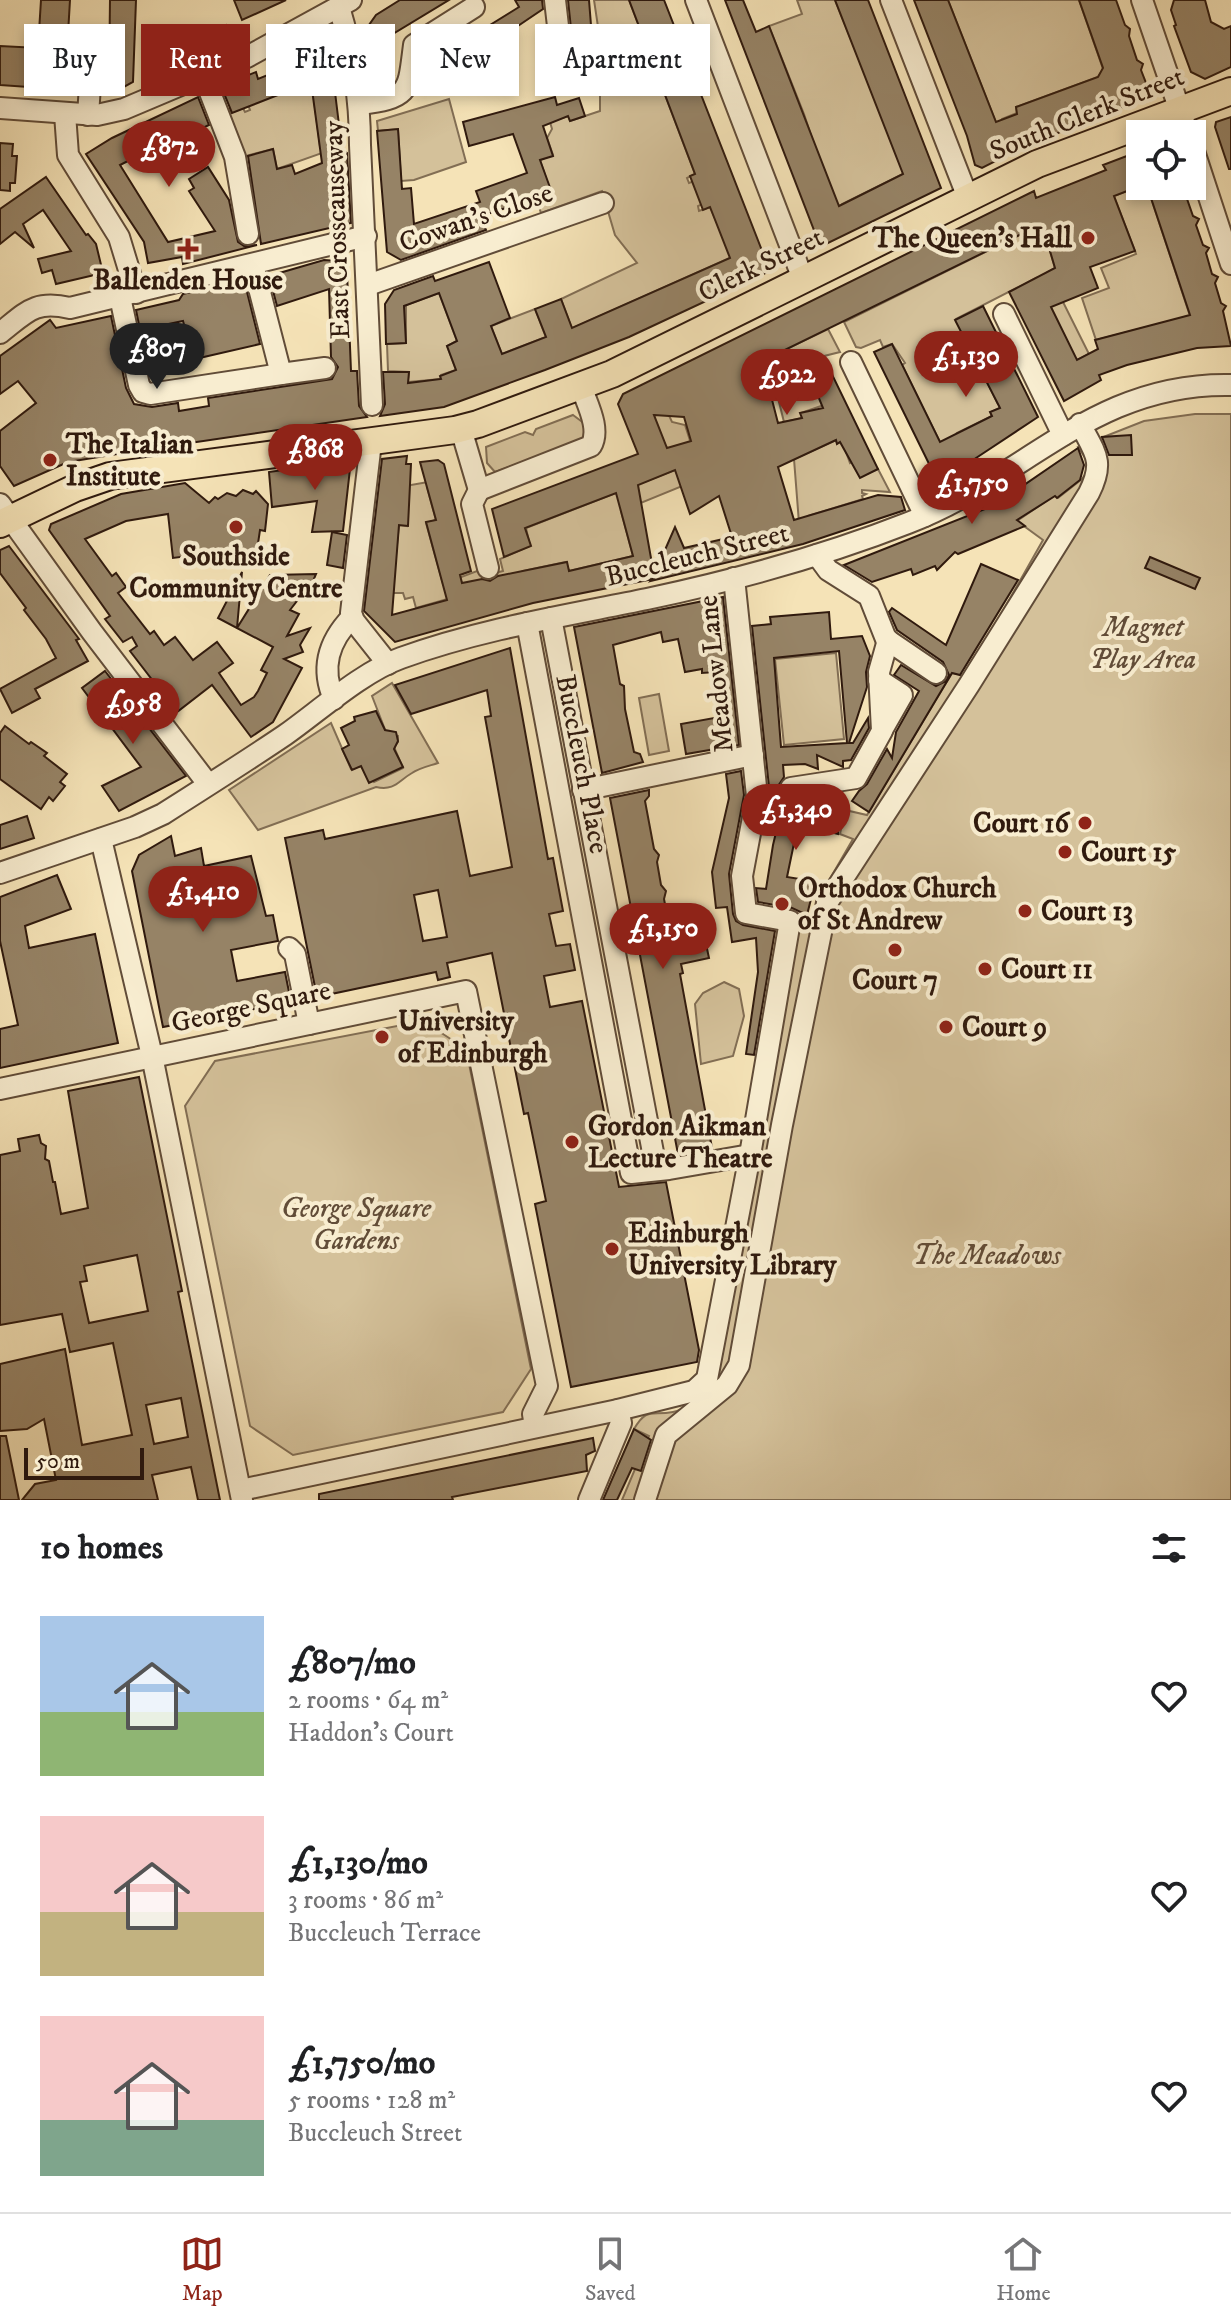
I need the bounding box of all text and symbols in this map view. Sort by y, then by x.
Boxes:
chip: Buy [24,24,125,96]
chip: Rent [141,24,250,96]
chip: Filters [266,24,395,96]
chip: New [411,24,519,96]
chip: Apartment [535,24,710,96]
street label: South Clerk Street [985,59,1189,169]
street label: East Crosscauseway [316,119,358,340]
map controls [1126,120,1206,200]
button: locate [1126,120,1206,200]
pin: £872 [122,121,216,189]
text: £872 [140,130,198,163]
street label: Cowan's Close [395,175,557,261]
street label: Clerk Street [693,220,829,310]
place label: The Queen's Hall [871,221,1073,256]
marker: The Queen's Hall [1079,229,1097,247]
marker: Ballenden House [177,238,199,260]
place label: Ballenden House [93,263,283,298]
pin: £807 [110,323,204,391]
pin: £1,130 [901,331,1031,399]
text: £807 [128,332,186,365]
text: £1,130 [932,340,1000,373]
pin: £922 [740,349,834,417]
text: £922 [759,358,815,391]
pin: £868 [268,424,362,492]
place label: The Italian Institute [65,427,194,494]
text: £868 [286,433,344,466]
marker: The Italian Institute [41,451,59,469]
pin: £1,750 [907,458,1037,526]
text: £1,750 [935,467,1009,500]
street label: Buccleuch Street [602,515,792,595]
marker: Southside Community Centre [227,518,245,536]
place label: Southside Community Centre [129,539,343,606]
street label: Meadow Lane [690,593,742,755]
park label: Magnet Play Area [1090,610,1196,677]
street label: Buccleuch Place [547,672,617,856]
pin: £958 [86,678,180,746]
text: £958 [105,687,161,720]
pin: £1,340 [731,784,861,852]
text: £1,340 [759,793,833,826]
place label: Court 16 [973,806,1070,841]
marker: Court 16 [1076,814,1094,832]
place label: Court 15 [1081,835,1176,870]
marker: Court 15 [1056,843,1074,861]
pin: £1,410 [138,866,268,934]
place label: Orthodox Church of St Andrew [798,871,997,938]
text: £1,410 [166,875,240,908]
place label: Court 13 [1041,894,1133,929]
marker: Orthodox Church of St Andrew [773,895,791,913]
marker: Court 13 [1016,902,1034,920]
pin: £1,150 [598,903,728,971]
text: £1,150 [628,912,698,945]
marker: Court 7 [886,941,904,959]
place label: Court 11 [1001,952,1093,987]
marker: Court 11 [976,960,994,978]
place label: Court 7 [852,963,938,998]
street label: George Square [168,973,334,1041]
place label: University of Edinburgh [398,1004,548,1071]
place label: Court 9 [962,1010,1047,1045]
marker: Court 9 [937,1018,955,1036]
marker: University of Edinburgh [373,1028,391,1046]
place label: Gordon Aikman Lecture Theatre [588,1109,773,1176]
marker: Gordon Aikman Lecture Theatre [563,1133,581,1151]
park label: George Square Gardens [281,1191,432,1258]
place label: Edinburgh University Library [628,1216,837,1283]
park label: The Meadows [913,1238,1062,1273]
marker: Edinburgh University Library [603,1240,621,1258]
scale bar [24,1444,144,1480]
text: 50 m [36,1448,80,1475]
icon: filters [1147,1526,1191,1570]
text: 10 homes [40,1527,163,1569]
text: £807/mo [288,1642,416,1684]
icon: home [104,1648,200,1744]
icon: heart [1147,1674,1191,1718]
text: 2 rooms · 64 m² [288,1684,448,1717]
text: Haddon's Court [288,1717,454,1750]
text: £1,130/mo [288,1842,428,1884]
icon: home [104,1848,200,1944]
icon: heart [1147,1874,1191,1918]
text: 3 rooms · 86 m² [288,1884,443,1917]
text: Buccleuch Terrace [288,1917,481,1950]
text: £1,750/mo [288,2042,435,2084]
icon: home [104,2048,200,2144]
icon: heart [1147,2074,1191,2118]
text: 5 rooms · 128 m² [288,2084,455,2117]
text: Buccleuch Street [288,2117,462,2150]
tab: Map [180,2232,224,2307]
tab: Saved [585,2232,636,2307]
tab: Home [996,2232,1051,2307]

